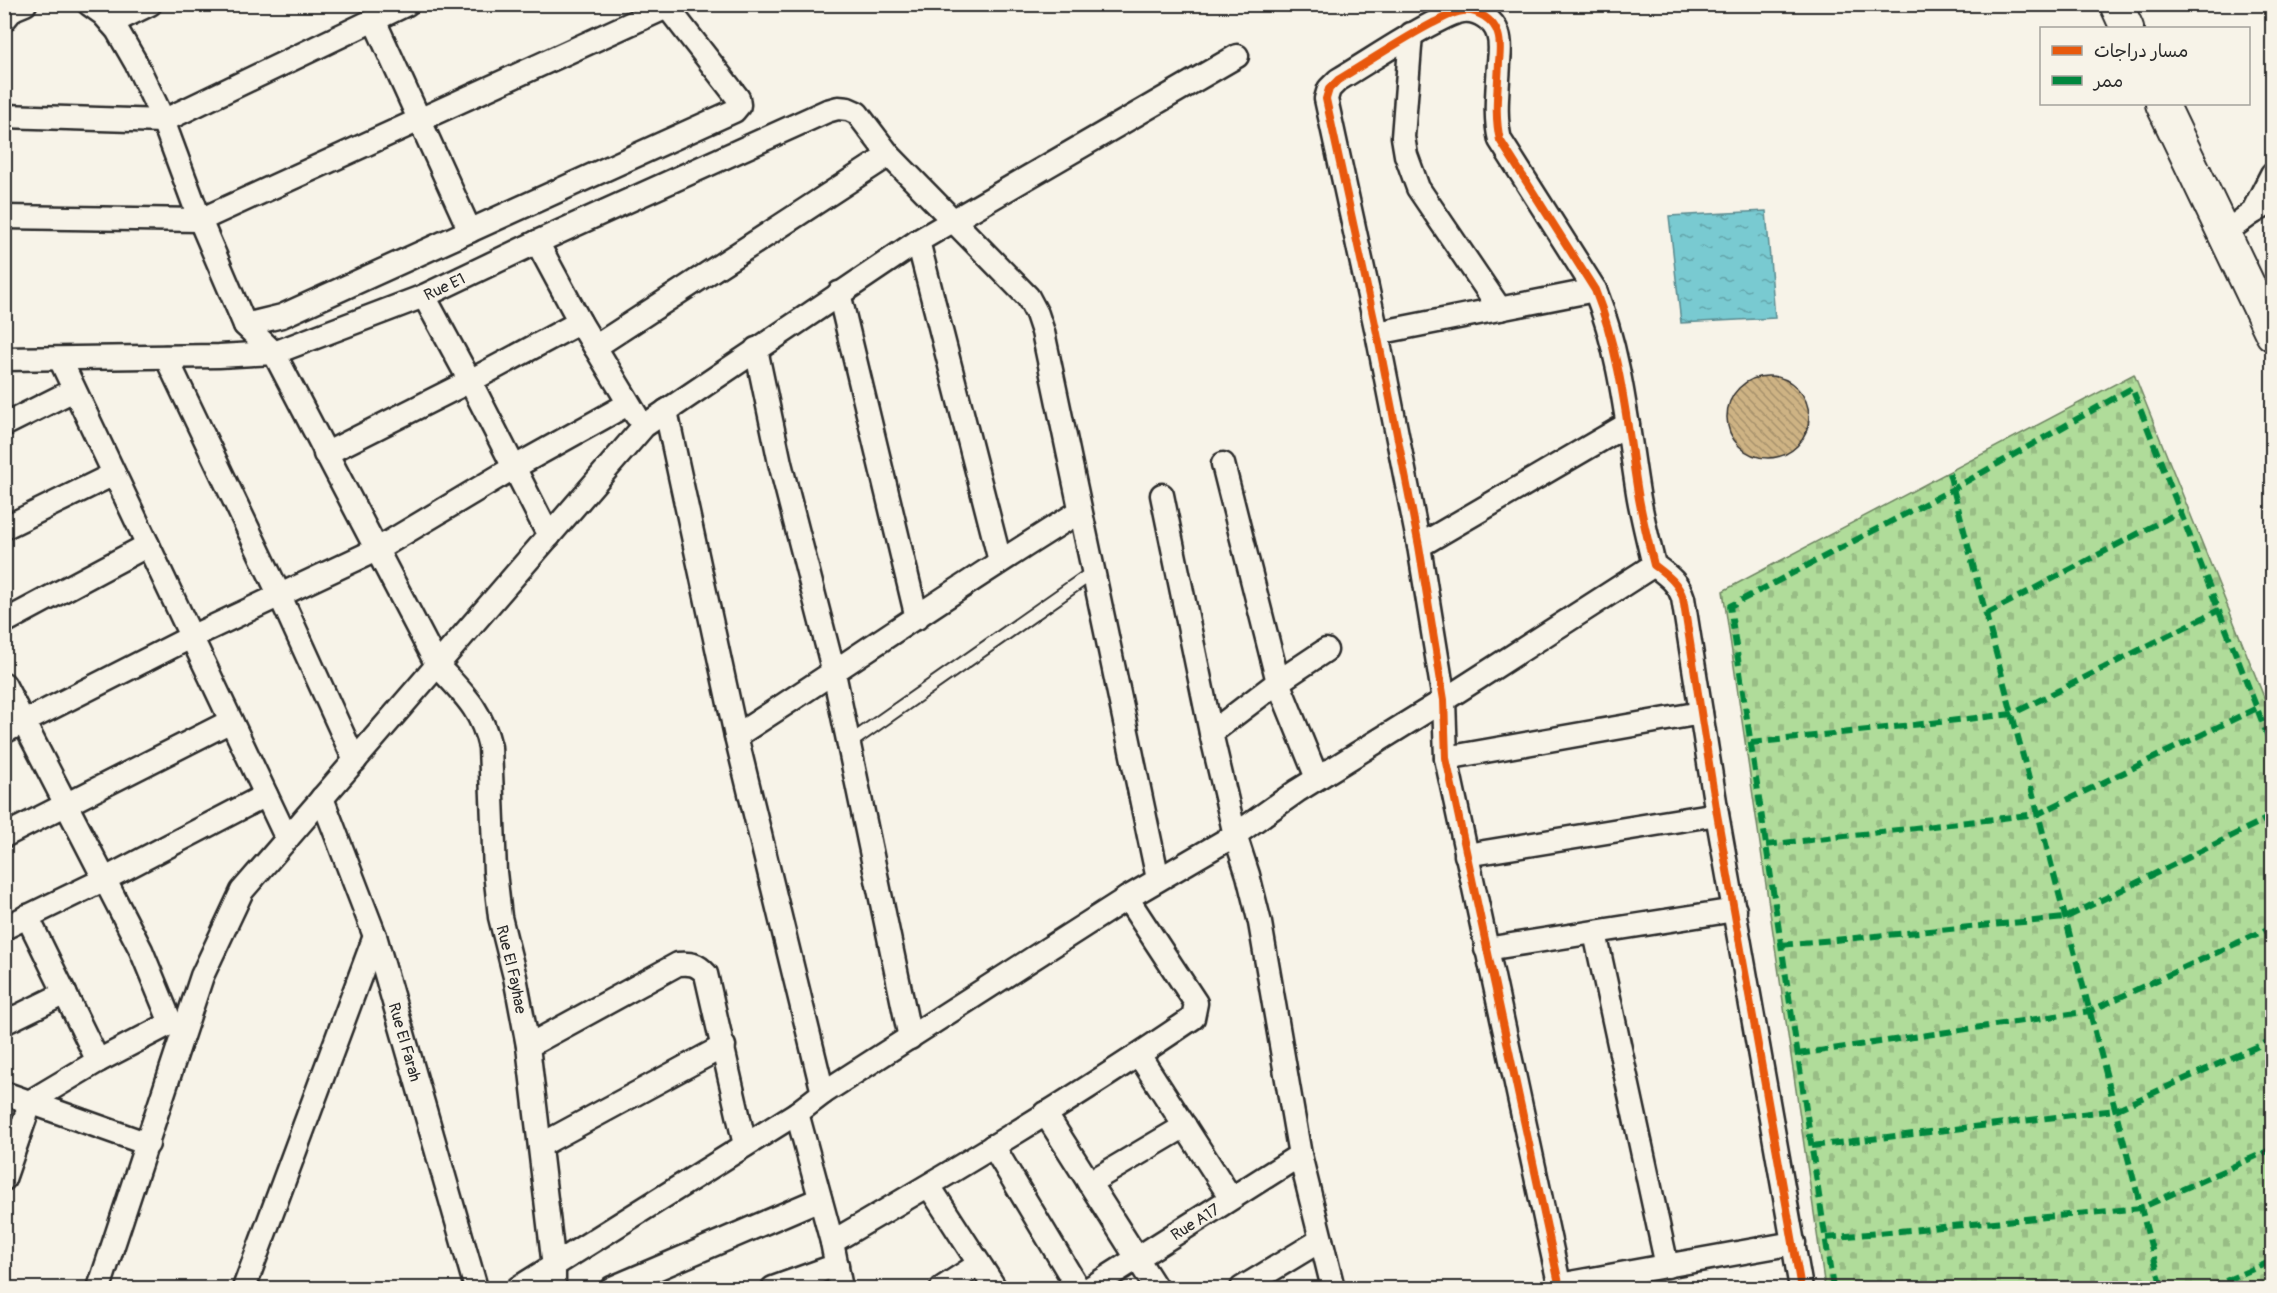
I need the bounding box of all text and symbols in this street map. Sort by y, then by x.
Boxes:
legend [2040,27,2250,105]
text: مسار دراجات [2094,40,2188,63]
text: ممر [2092,70,2123,93]
street label: Rue E1 [421,269,469,306]
street label: Rue El Fayhae [491,923,531,1015]
street label: Rue El Farah [384,1000,425,1084]
street label: Rue A17 [1167,1199,1224,1245]

